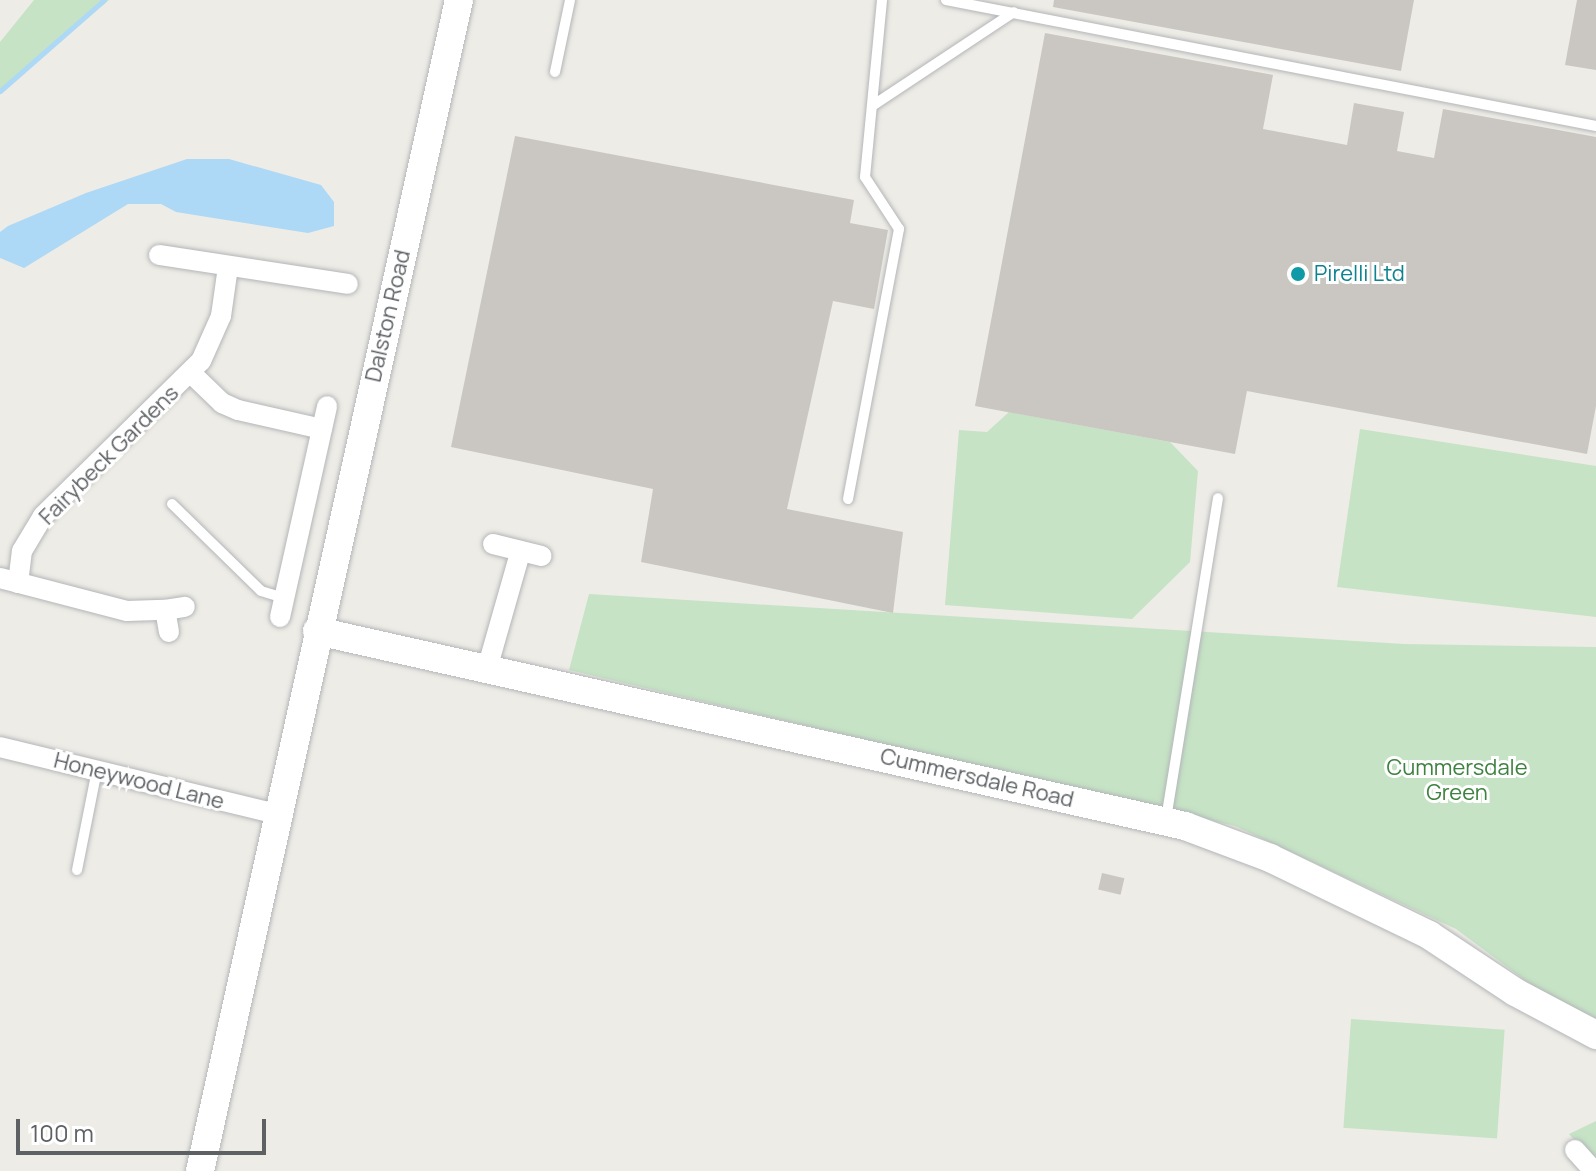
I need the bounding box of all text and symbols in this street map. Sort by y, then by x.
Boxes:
street label: Dalston Road [360,247,416,385]
place label: Pirelli Ltd [1314,261,1405,287]
marker: Pirelli Ltd [1289,265,1307,283]
street label: Fairybeck Gardens [34,380,184,530]
street label: Cummersdale Road [878,743,1076,813]
street label: Honeywood Lane [51,747,227,815]
park label: Cummersdale Green [1386,754,1528,806]
scale bar [20,1103,270,1153]
text: 100 m [30,1116,94,1149]

